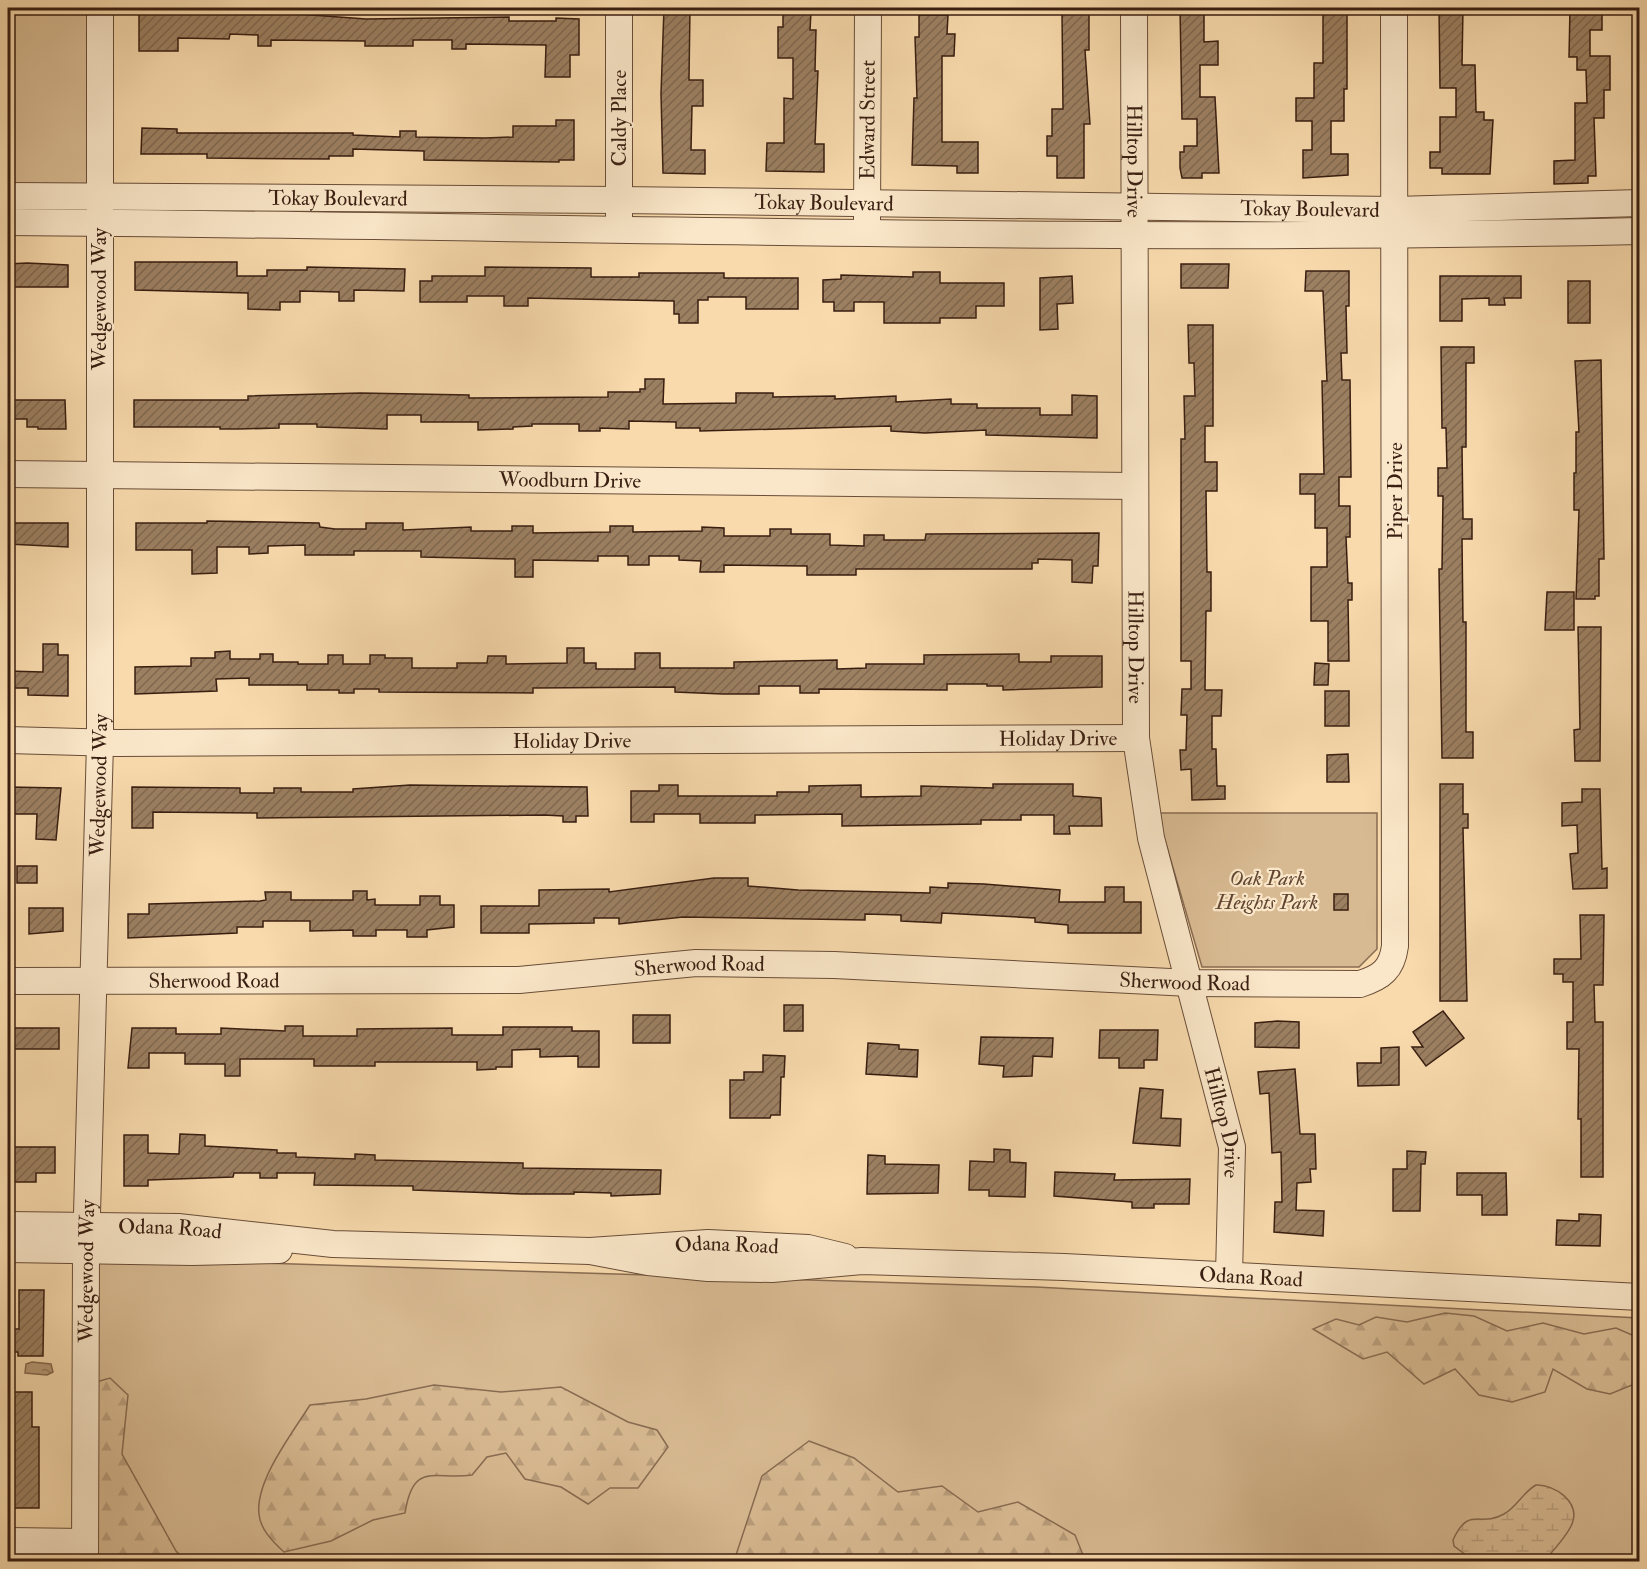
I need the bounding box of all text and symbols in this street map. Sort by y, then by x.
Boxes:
street label: Edward Street [854,60,881,180]
street label: Caldy Place [606,69,633,166]
street label: Hilltop Drive [1121,104,1148,218]
street label: Tokay Boulevard [268,184,408,212]
street label: Tokay Boulevard [754,188,894,217]
street label: Tokay Boulevard [1240,195,1380,223]
street label: Wedgewood Way [86,227,113,371]
street label: Piper Drive [1382,442,1409,540]
street label: Woodburn Drive [498,466,642,494]
street label: Hilltop Drive [1122,590,1149,704]
street label: Wedgewood Way [83,713,114,858]
street label: Holiday Drive [999,725,1117,752]
street label: Holiday Drive [513,727,631,755]
park label: Oak Park Heights Park [1215,865,1318,916]
street label: Sherwood Road [633,950,766,982]
street label: Sherwood Road [1119,966,1251,997]
street label: Sherwood Road [148,967,280,994]
street label: Hilltop Drive [1198,1064,1245,1179]
street label: Wedgewood Way [72,1198,101,1343]
street label: Odana Road [118,1213,224,1245]
street label: Odana Road [674,1229,780,1260]
street label: Odana Road [1198,1261,1304,1293]

